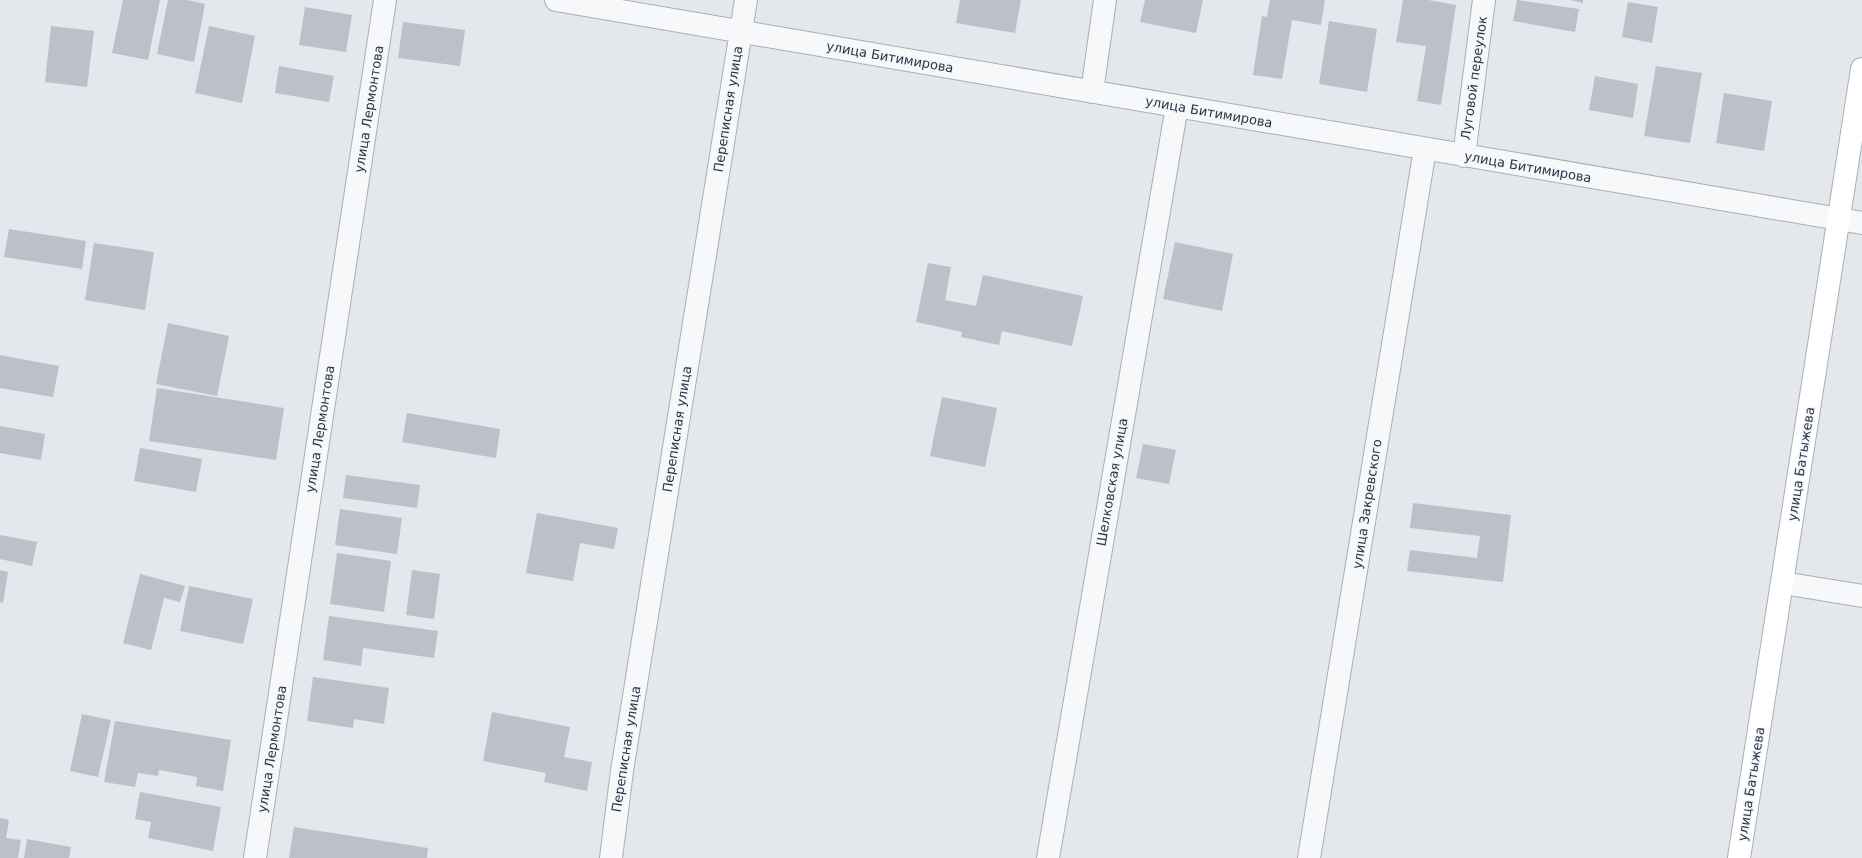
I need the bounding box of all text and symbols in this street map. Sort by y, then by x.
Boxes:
street label: Луговой переулок [1458,15,1490,141]
street label: улица Битимирова [825,38,955,76]
street label: улица Лермонтова [352,44,386,174]
street label: Переписная улица [711,45,745,173]
street label: улица Битимирова [1144,93,1274,131]
street label: улица Битимирова [1463,148,1593,186]
street label: улица Лермонтова [303,364,337,494]
street label: Переписная улица [660,365,694,493]
street label: улица Батыжева [1785,406,1817,522]
street label: Шелковская улица [1093,417,1131,547]
street label: улица Закревского [1349,438,1385,570]
street label: улица Лермонтова [255,684,289,814]
street label: Переписная улица [609,685,643,813]
street label: улица Батыжева [1735,726,1767,842]

